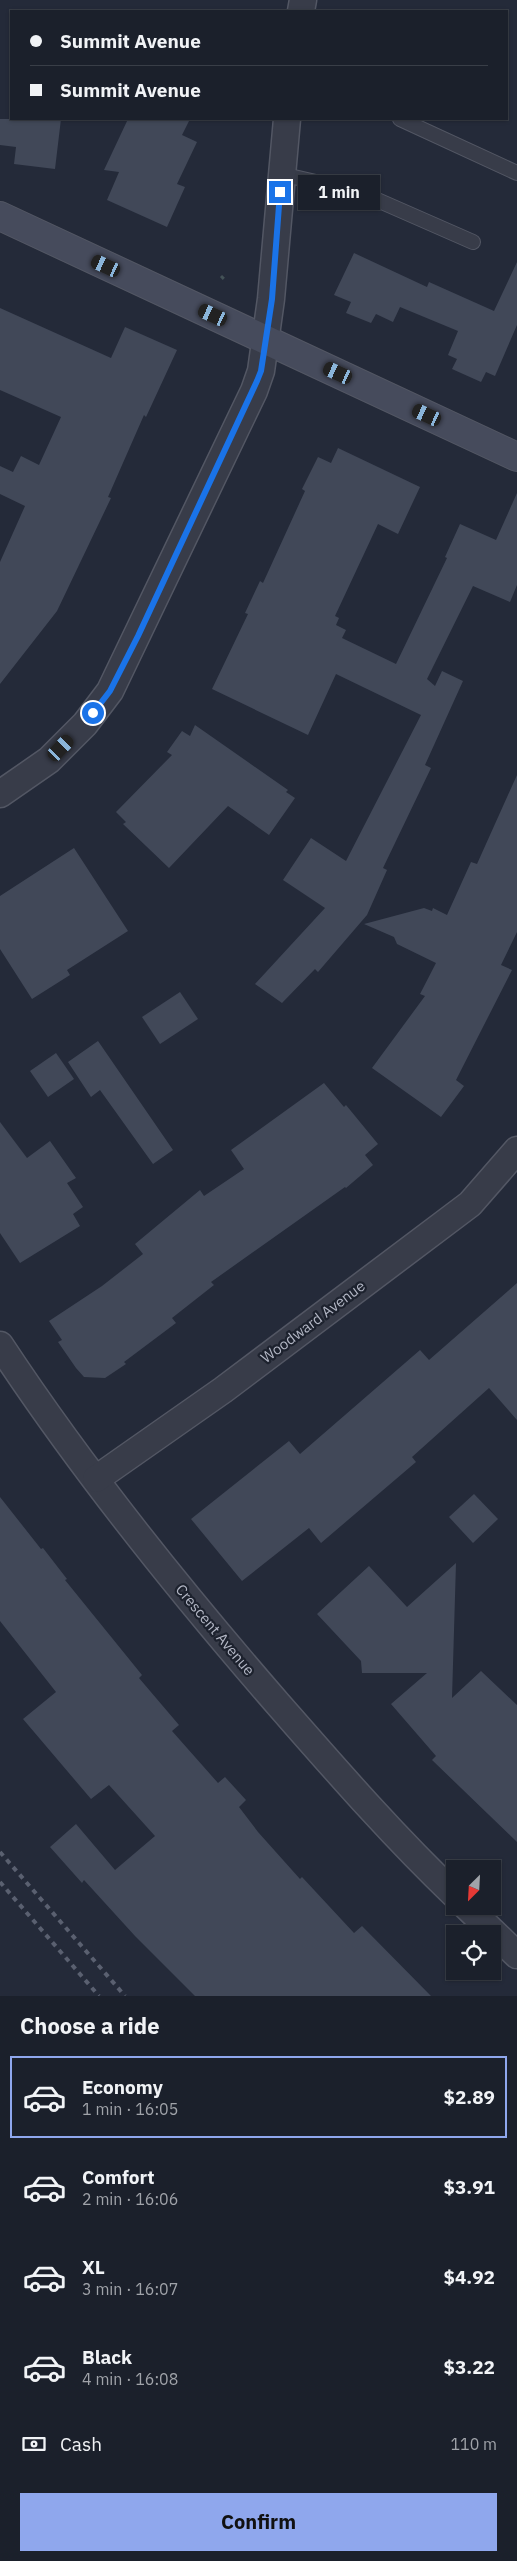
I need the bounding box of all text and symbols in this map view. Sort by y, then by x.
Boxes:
text: Summit Avenue [60,29,201,53]
text: Summit Avenue [60,78,201,102]
callout: 1 min [298,174,380,210]
route end [269,181,291,203]
text: 1 min [318,182,360,202]
car [89,253,122,279]
car [196,302,229,328]
car [321,360,354,386]
car [410,402,443,428]
route start [82,702,104,724]
car [45,732,76,764]
street label: Woodward Avenue [257,1276,369,1367]
street label: Crescent Avenue [172,1580,259,1679]
north arrow [446,1860,501,1915]
map controls [446,1860,501,1980]
button: locate [446,1925,501,1980]
text: Choose a ride [20,2011,160,2040]
icon: car [22,2075,67,2120]
text: Economy [82,2075,163,2099]
text: $2.89 [443,2085,495,2109]
text: 1 min · 16:05 [82,2099,178,2119]
icon: car [22,2165,67,2210]
text: Comfort [82,2165,155,2189]
text: $3.91 [443,2175,495,2199]
text: 2 min · 16:06 [82,2189,178,2209]
icon: car [22,2255,67,2300]
text: XL [82,2255,105,2279]
text: $4.92 [443,2265,495,2289]
text: 3 min · 16:07 [82,2279,178,2299]
icon: car [22,2345,67,2390]
text: Black [82,2345,132,2369]
text: $3.22 [443,2355,495,2379]
text: 4 min · 16:08 [82,2369,178,2389]
icon: cash [20,2430,48,2458]
text: Cash [60,2432,102,2456]
text: 110 m [450,2434,497,2454]
button: Confirm [20,2493,497,2551]

